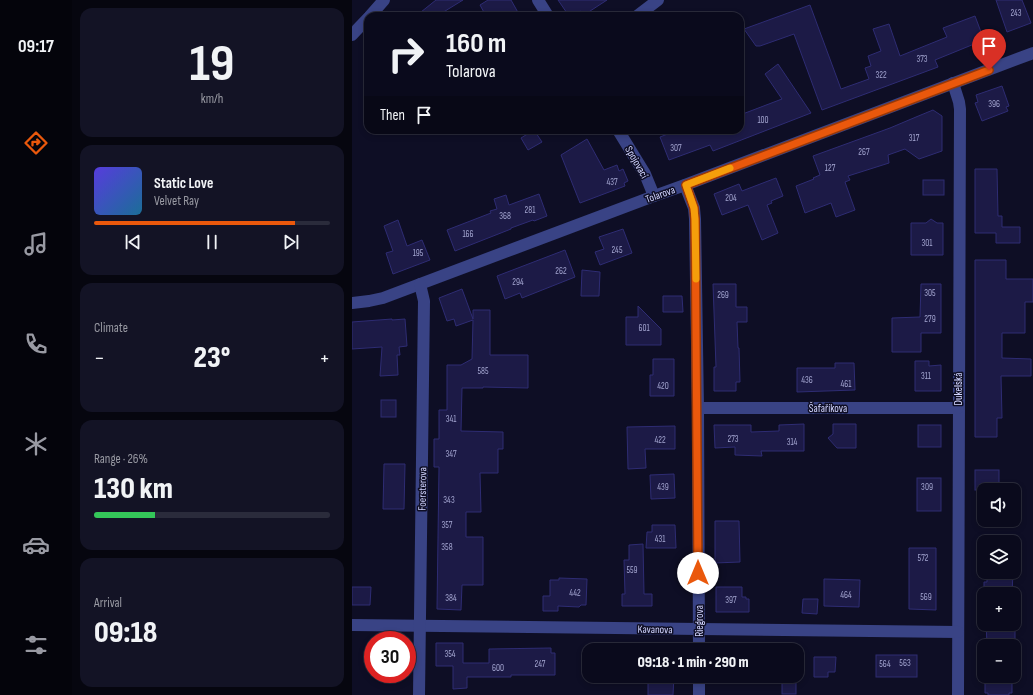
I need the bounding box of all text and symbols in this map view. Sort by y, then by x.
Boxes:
house number: 243 [1010,8,1022,19]
text: 160 m [446,27,506,60]
icon: right [380,28,432,80]
pin [972,29,1006,70]
text: 19 [189,33,235,96]
icon: arrive [978,35,1000,57]
text: 09:17 [18,36,54,57]
house number: 373 [916,54,928,65]
text: Tolarova [446,61,496,82]
house number: 322 [875,70,887,81]
text: km/h [201,91,223,107]
house number: 396 [988,99,1000,110]
icon: arrive [413,104,435,126]
text: Then [380,106,405,125]
house number: 100 [757,115,769,126]
icon: directions [22,129,50,157]
house number: 317 [909,133,920,144]
house number: 307 [670,143,682,154]
street label: Spojovací [622,144,651,182]
house number: 267 [858,147,870,158]
house number: 127 [825,163,836,174]
text: Static Love [154,174,213,193]
house number: 437 [606,177,618,188]
street label: Tolarova [644,183,677,206]
text: Velvet Ray [154,193,199,209]
house number: 204 [725,193,737,204]
house number: 281 [525,205,536,216]
house number: 368 [499,211,511,222]
house number: 166 [462,229,474,240]
icon: music [22,230,50,258]
icon: previous [122,231,144,253]
icon: pause [201,231,223,253]
icon: next [280,231,302,253]
house number: 301 [922,238,933,249]
house number: 245 [611,245,623,256]
house number: 195 [413,248,424,259]
house number: 262 [555,266,567,277]
house number: 294 [512,277,524,288]
house number: 305 [924,288,936,299]
house number: 269 [717,290,729,301]
house number: 279 [924,314,936,325]
text: Climate [94,320,128,336]
house number: 601 [638,323,650,334]
icon: phone [22,330,50,358]
text: 23° [194,340,230,376]
text: − [94,345,105,372]
text: + [319,345,330,372]
house number: 585 [477,366,489,377]
house number: 311 [921,371,932,382]
street label: Dukelská [952,373,965,405]
house number: 436 [801,375,813,386]
house number: 461 [841,379,852,390]
house number: 420 [657,381,669,392]
street label: Šafaříkova [809,401,847,415]
house number: 341 [446,414,457,425]
icon: climate [22,430,50,458]
house number: 273 [727,434,739,445]
house number: 422 [654,435,666,446]
house number: 314 [787,437,798,448]
house number: 347 [445,449,457,460]
text: Range · 26% [94,451,148,467]
street label: Foersterova [416,467,429,511]
text: 130 km [94,471,173,507]
house number: 439 [657,482,669,493]
house number: 309 [921,482,933,493]
map controls [977,483,1021,683]
button: sound [977,483,1021,527]
house number: 343 [443,495,455,506]
house number: 357 [442,520,453,531]
icon: car [22,531,50,559]
house number: 431 [655,534,666,545]
button: layers [977,535,1021,579]
house number: 358 [441,542,453,553]
position arrow [677,552,719,594]
house number: 572 [918,553,929,564]
house number: 559 [626,565,638,576]
button: + [977,587,1021,631]
house number: 442 [569,588,581,599]
house number: 464 [840,590,852,601]
house number: 569 [920,592,932,603]
house number: 384 [445,593,457,604]
text: Arrival [94,595,122,611]
house number: 397 [725,595,737,606]
street label: Riegrova [693,605,706,637]
text: 09:18 [94,615,157,651]
street label: Kavanova [637,623,673,636]
icon: filters [22,631,50,659]
speed limit sign: 30 [364,631,416,683]
button: − [977,639,1021,683]
house number: 354 [444,649,456,660]
text: 09:18 · 1 min · 290 m [638,653,748,672]
house number: 563 [899,658,911,669]
house number: 247 [535,659,546,670]
house number: 564 [879,659,891,670]
house number: 600 [492,663,504,674]

